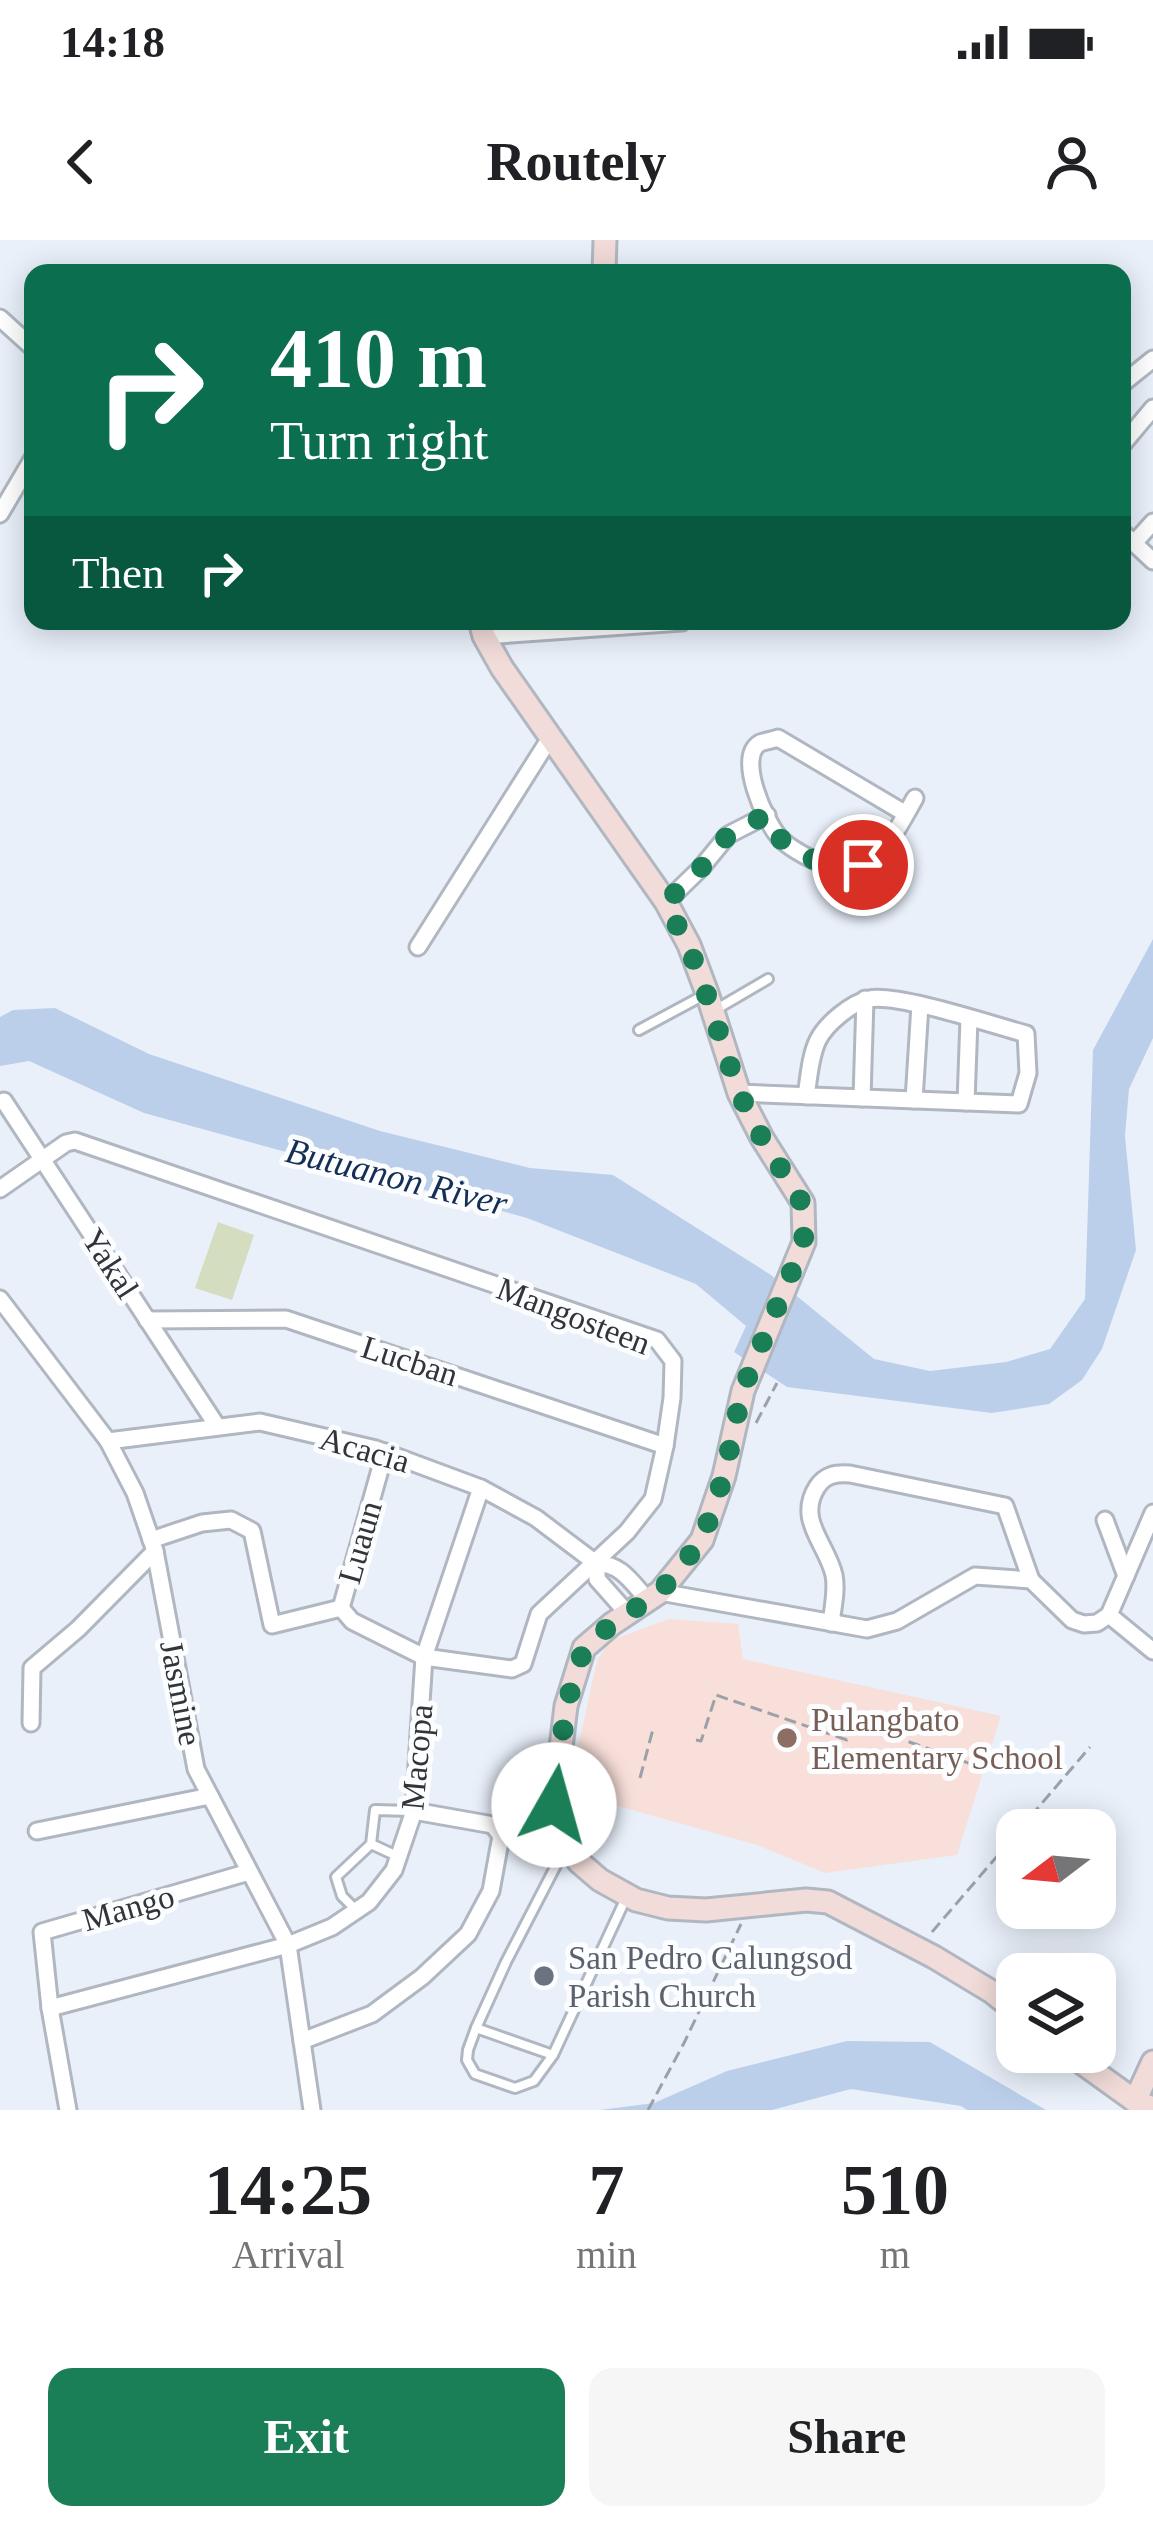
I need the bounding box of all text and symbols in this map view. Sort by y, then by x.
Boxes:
text: 14:18 [60,17,165,67]
icon: back [48,129,114,195]
icon: person [1039,129,1105,195]
text: Routely [487,132,666,192]
icon: right [72,312,228,468]
text: 410 m [270,312,487,405]
text: Turn right [270,411,489,471]
icon: right [188,540,254,606]
text: Then [72,548,164,598]
pin [812,814,914,916]
icon: arrive [830,832,896,898]
water label: Butuanon River [282,1130,513,1224]
street label: Yakal [75,1222,146,1305]
street label: Mangosteen [492,1270,655,1362]
street label: Lucban [357,1329,462,1393]
street label: Acacia [316,1420,414,1480]
street label: Luaun [331,1497,389,1588]
street label: Jasmine [153,1638,209,1749]
street label: Macopa [394,1702,440,1812]
place label: Pulangbato Elementary School [811,1702,1063,1776]
marker: Pulangbato Elementary School [774,1725,800,1751]
position arrow [491,1742,617,1868]
north arrow [996,1809,1116,1929]
map controls [996,1809,1116,2073]
street label: Mango [78,1878,178,1938]
place label: San Pedro Calungsod Parish Church [568,1940,853,2014]
button: layers [996,1953,1116,2073]
marker: San Pedro Calungsod Parish Church [531,1963,557,1989]
text: 14:25 [204,2150,372,2230]
text: 7 [588,2150,624,2230]
text: 510 [841,2150,949,2230]
text: Arrival [232,2233,344,2276]
text: min [576,2233,637,2276]
text: m [880,2233,910,2276]
button: Exit [48,2368,565,2506]
button: Share [589,2368,1105,2506]

